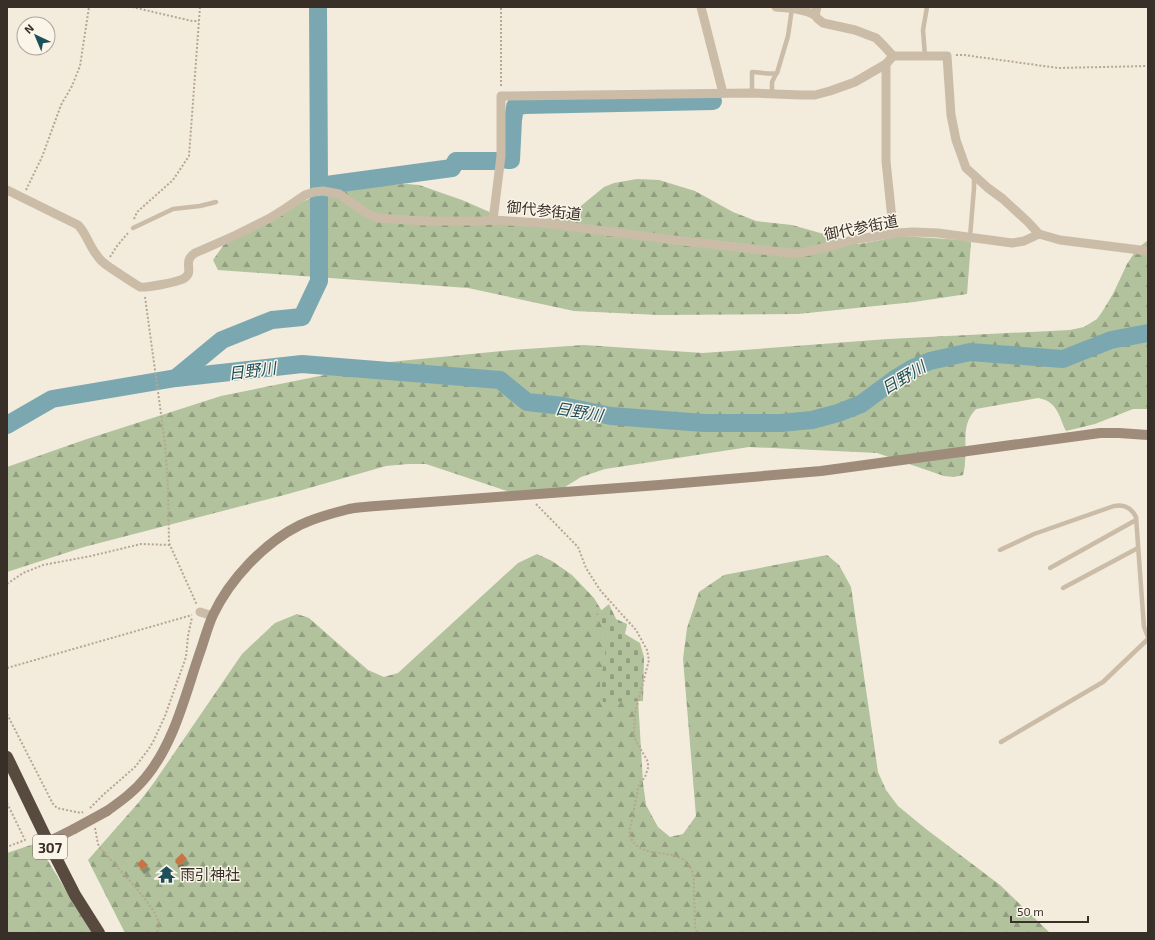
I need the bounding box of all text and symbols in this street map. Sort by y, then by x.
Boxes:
north arrow [16,16,56,56]
text: N [21,21,36,36]
street label: 御代参街道 [506,197,582,223]
street label: 御代参街道 [822,211,900,243]
water label: 日野川 [878,355,930,398]
water label: 日野川 [227,357,279,382]
water label: 日野川 [554,398,606,424]
road number: 307 [33,835,67,859]
temple icon: 雨引神社 [157,864,177,884]
place label: 雨引神社 [180,865,240,883]
scale bar [1011,898,1088,924]
text: 50 m [1017,904,1044,918]

